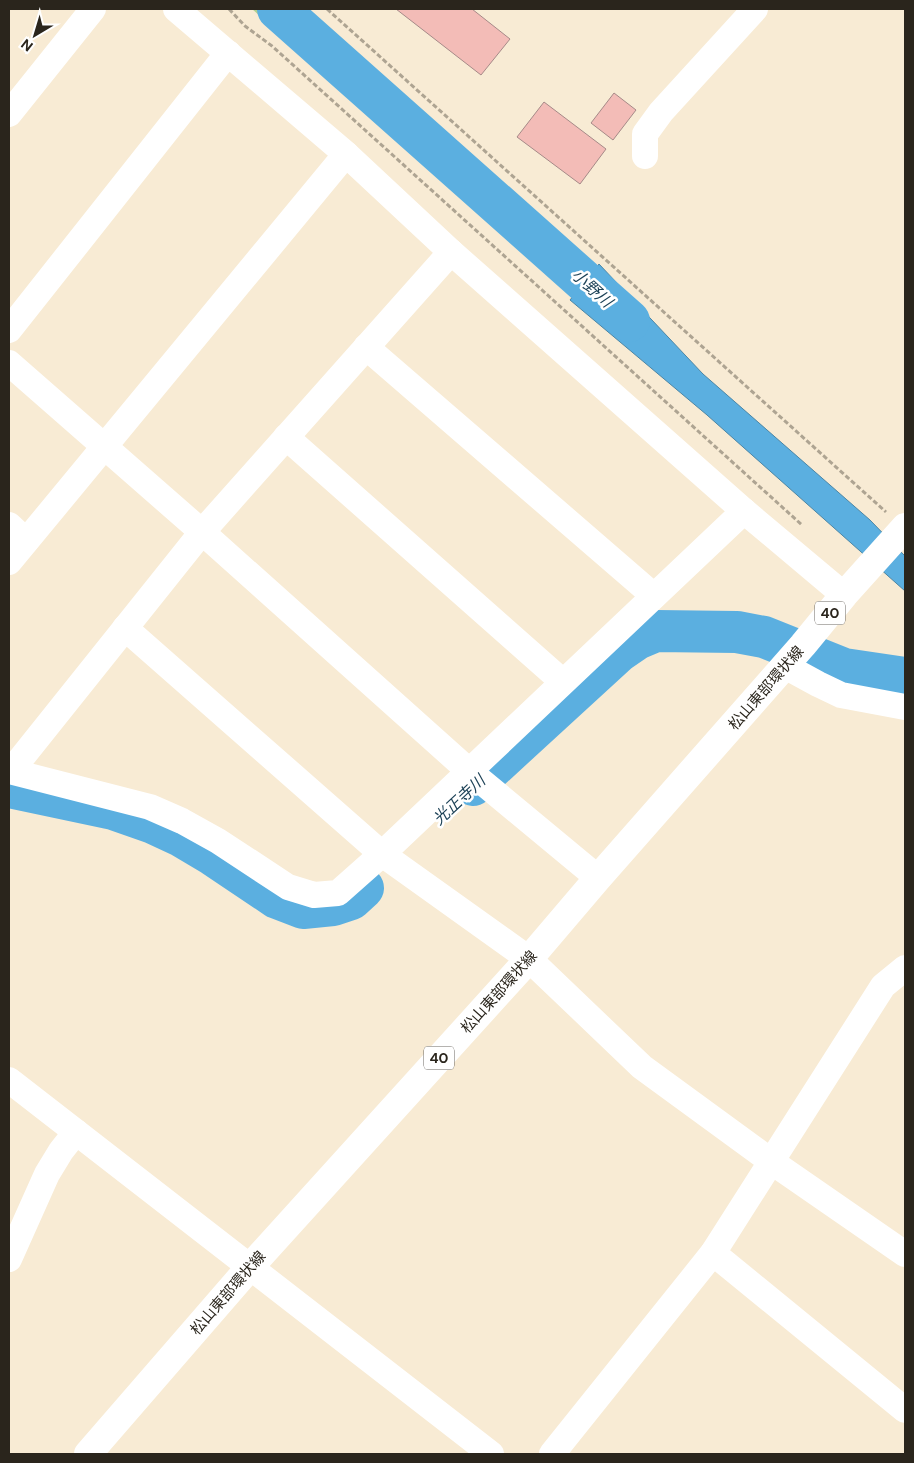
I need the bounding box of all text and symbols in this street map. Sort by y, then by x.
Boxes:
north arrow [10,10,60,60]
text: N [17,35,37,55]
water label: 小野川 [567,264,618,313]
road number: 40 [815,602,845,624]
street label: 松山東部環状線 [724,642,808,734]
water label: 光正寺川 [428,769,491,830]
street label: 松山東部環状線 [456,946,542,1038]
road number: 40 [424,1046,454,1070]
street label: 松山東部環状線 [186,1247,270,1339]

